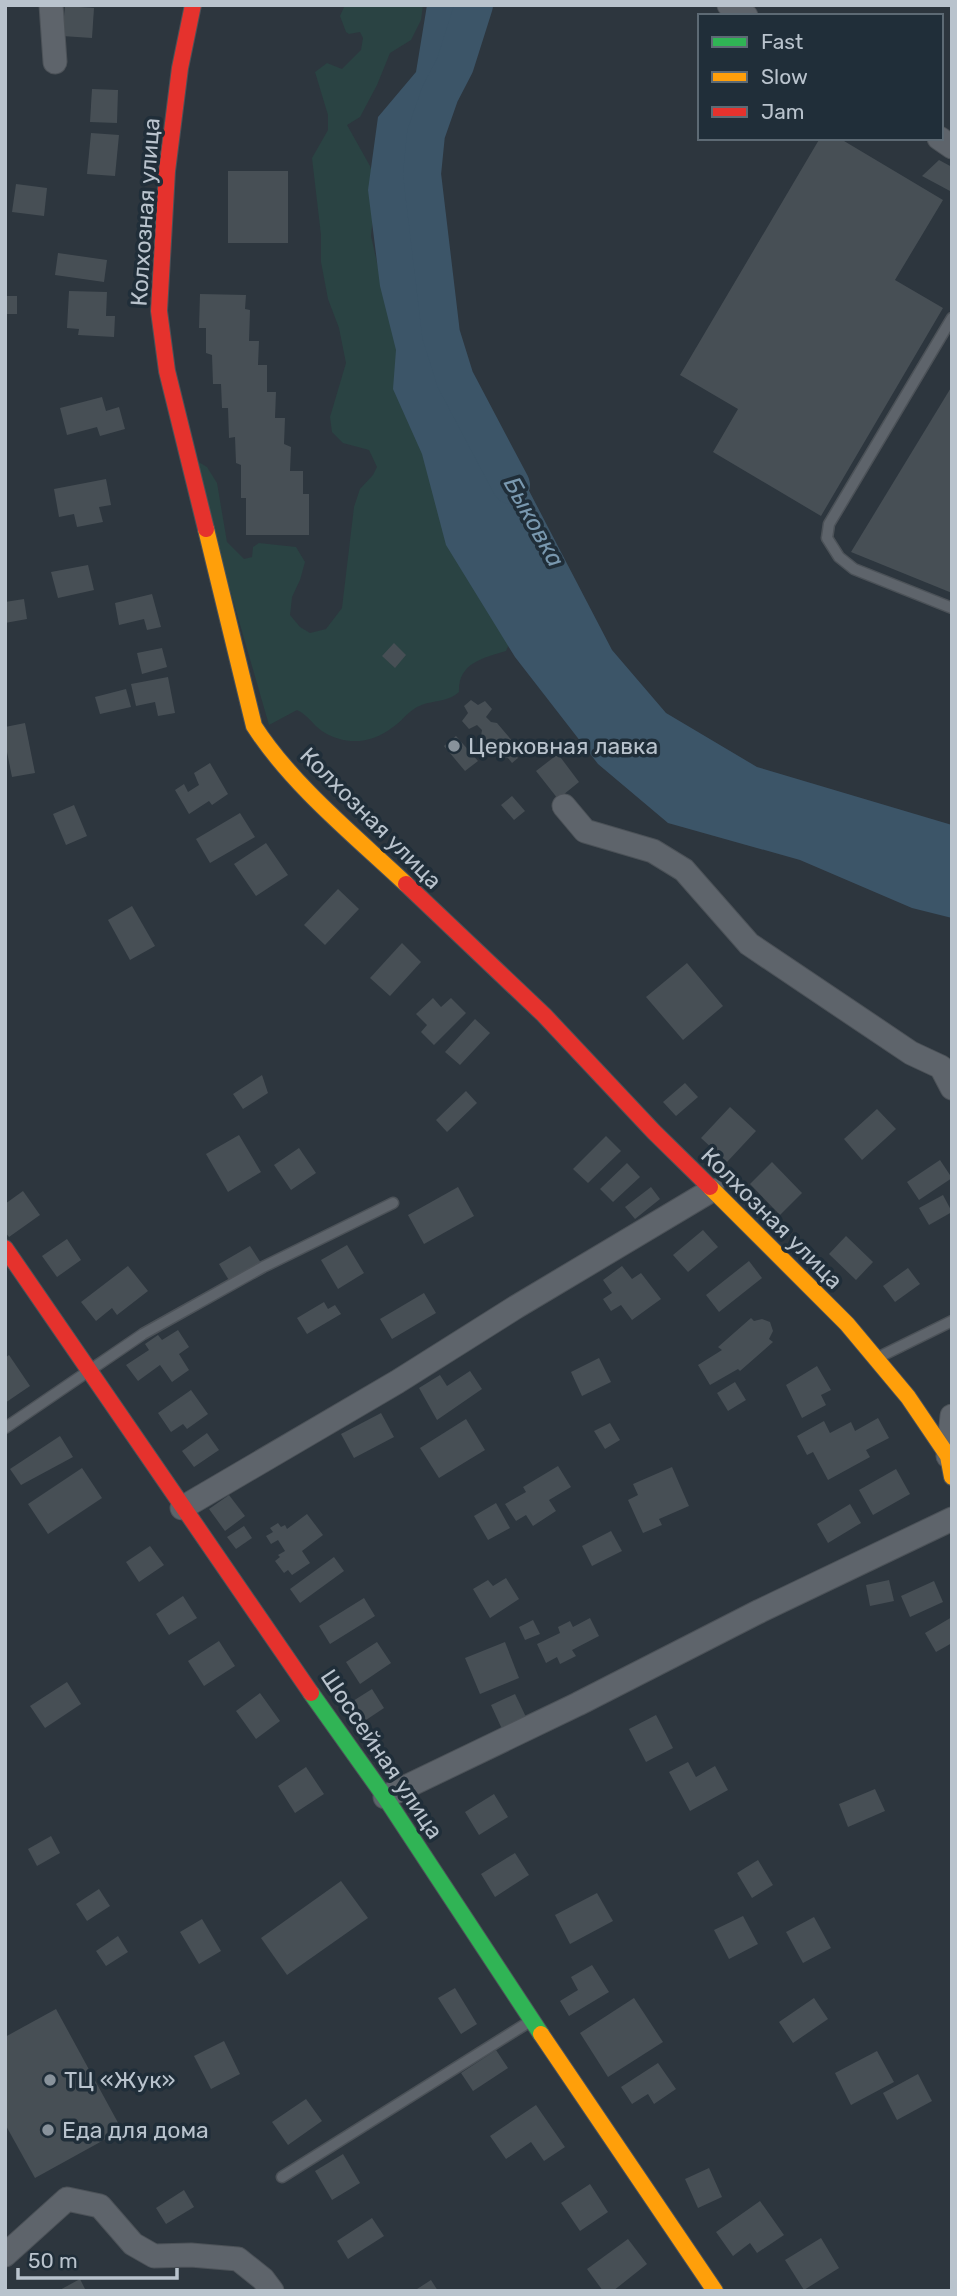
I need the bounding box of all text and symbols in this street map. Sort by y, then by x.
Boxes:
legend [698,14,943,140]
text: Fast [761,29,803,54]
text: Slow [761,64,808,89]
text: Jam [761,99,805,124]
street label: Колхозная улица [124,117,166,307]
water label: Быковка [498,472,570,572]
place label: Церковная лавка [468,732,658,760]
marker: Церковная лавка [446,738,462,754]
street label: Колхозная улица [294,741,448,895]
street label: Колхозная улица [695,1141,849,1295]
street label: Шоссейная улица [315,1664,449,1844]
place label: ТЦ «Жук» [64,2066,176,2094]
marker: ТЦ «Жук» [42,2072,58,2088]
place label: Еда для дома [62,2116,209,2144]
marker: Еда для дома [40,2122,56,2138]
scale bar [18,2236,177,2280]
text: 50 m [28,2248,78,2273]

